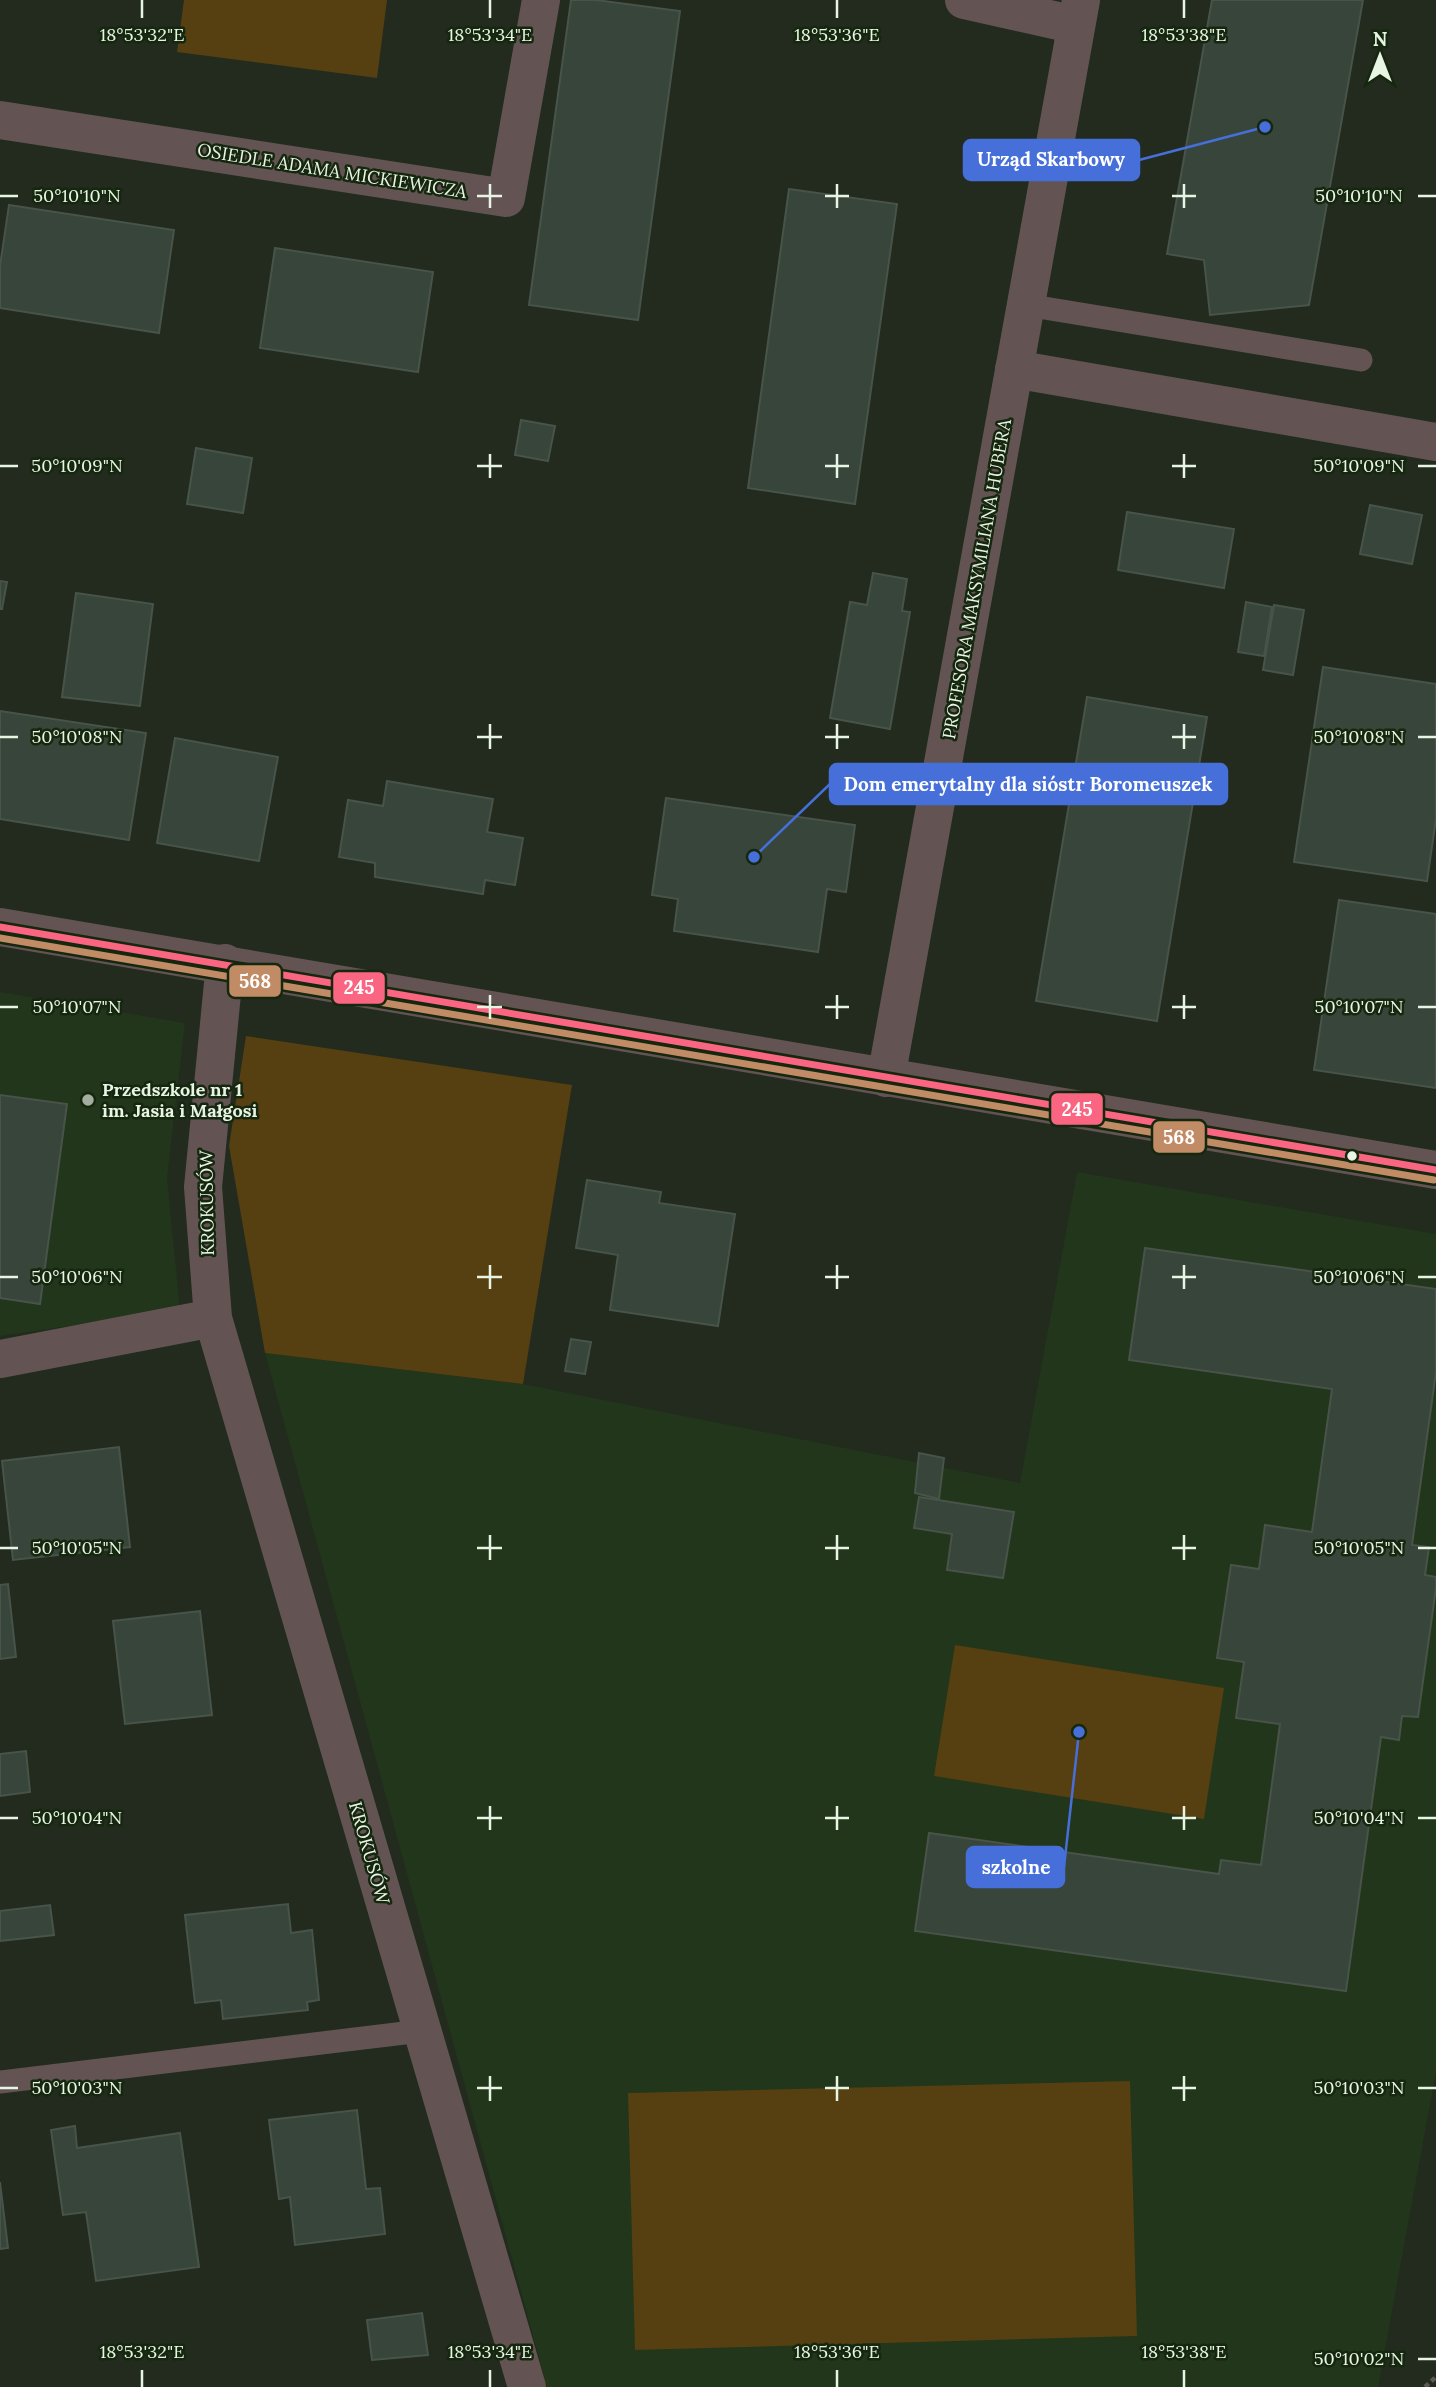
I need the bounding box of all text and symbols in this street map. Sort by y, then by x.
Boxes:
north arrow [1345,21,1415,91]
text: 18°53'32"E [100,23,184,46]
text: 18°53'34"E [448,23,532,46]
text: 18°53'36"E [794,23,880,46]
text: 18°53'38"E [1141,23,1227,46]
text: N [1373,27,1388,51]
street label: OSIEDLE ADAMA MICKIEWICZA [196,138,469,203]
callout: Urząd Skarbowy [964,140,1139,180]
text: Urząd Skarbowy [977,147,1125,171]
text: 50°10'10"N [33,184,121,207]
text: 50°10'10"N [1315,184,1403,207]
street label: PROFESORA MAKSYMILIANA HUBERA [937,416,1016,741]
text: 50°10'09"N [31,454,123,477]
text: 50°10'09"N [1313,454,1405,477]
text: 50°10'08"N [32,725,123,748]
text: 50°10'08"N [1314,725,1405,748]
callout: Dom emerytalny dla sióstr Boromeuszek [830,764,1227,804]
text: Dom emerytalny dla sióstr Boromeuszek [844,772,1212,796]
line badge: 568 [228,964,282,998]
text: 568 [239,969,271,993]
line badge: 245 [332,971,386,1005]
text: 245 [344,975,374,999]
text: 50°10'07"N [33,995,121,1018]
text: 50°10'07"N [1315,995,1403,1018]
place label: Przedszkole nr 1 im. Jasia i Małgosi [102,1078,257,1122]
marker: Przedszkole nr 1 im. Jasia i Małgosi [80,1092,96,1108]
line badge: 245 [1050,1092,1104,1126]
text: 245 [1062,1097,1092,1121]
line badge: 568 [1152,1120,1206,1154]
text: 568 [1163,1125,1195,1149]
street label: KROKUSÓW [194,1149,219,1256]
unlabelled marker [1345,1149,1359,1163]
text: 50°10'06"N [31,1265,123,1288]
text: 50°10'06"N [1313,1265,1405,1288]
text: 50°10'05"N [32,1536,122,1559]
text: 50°10'05"N [1314,1536,1404,1559]
street label: KROKUSÓW [344,1799,395,1908]
text: 50°10'04"N [32,1806,122,1829]
text: 50°10'04"N [1314,1806,1404,1829]
callout: szkolne [967,1847,1064,1887]
text: szkolne [982,1855,1050,1879]
text: 50°10'03"N [32,2076,122,2099]
text: 50°10'03"N [1314,2076,1404,2099]
text: 18°53'32"E [100,2340,184,2363]
text: 18°53'34"E [448,2340,532,2363]
text: 18°53'36"E [794,2340,880,2363]
text: 18°53'38"E [1141,2340,1227,2363]
text: 50°10'02"N [1314,2347,1404,2370]

